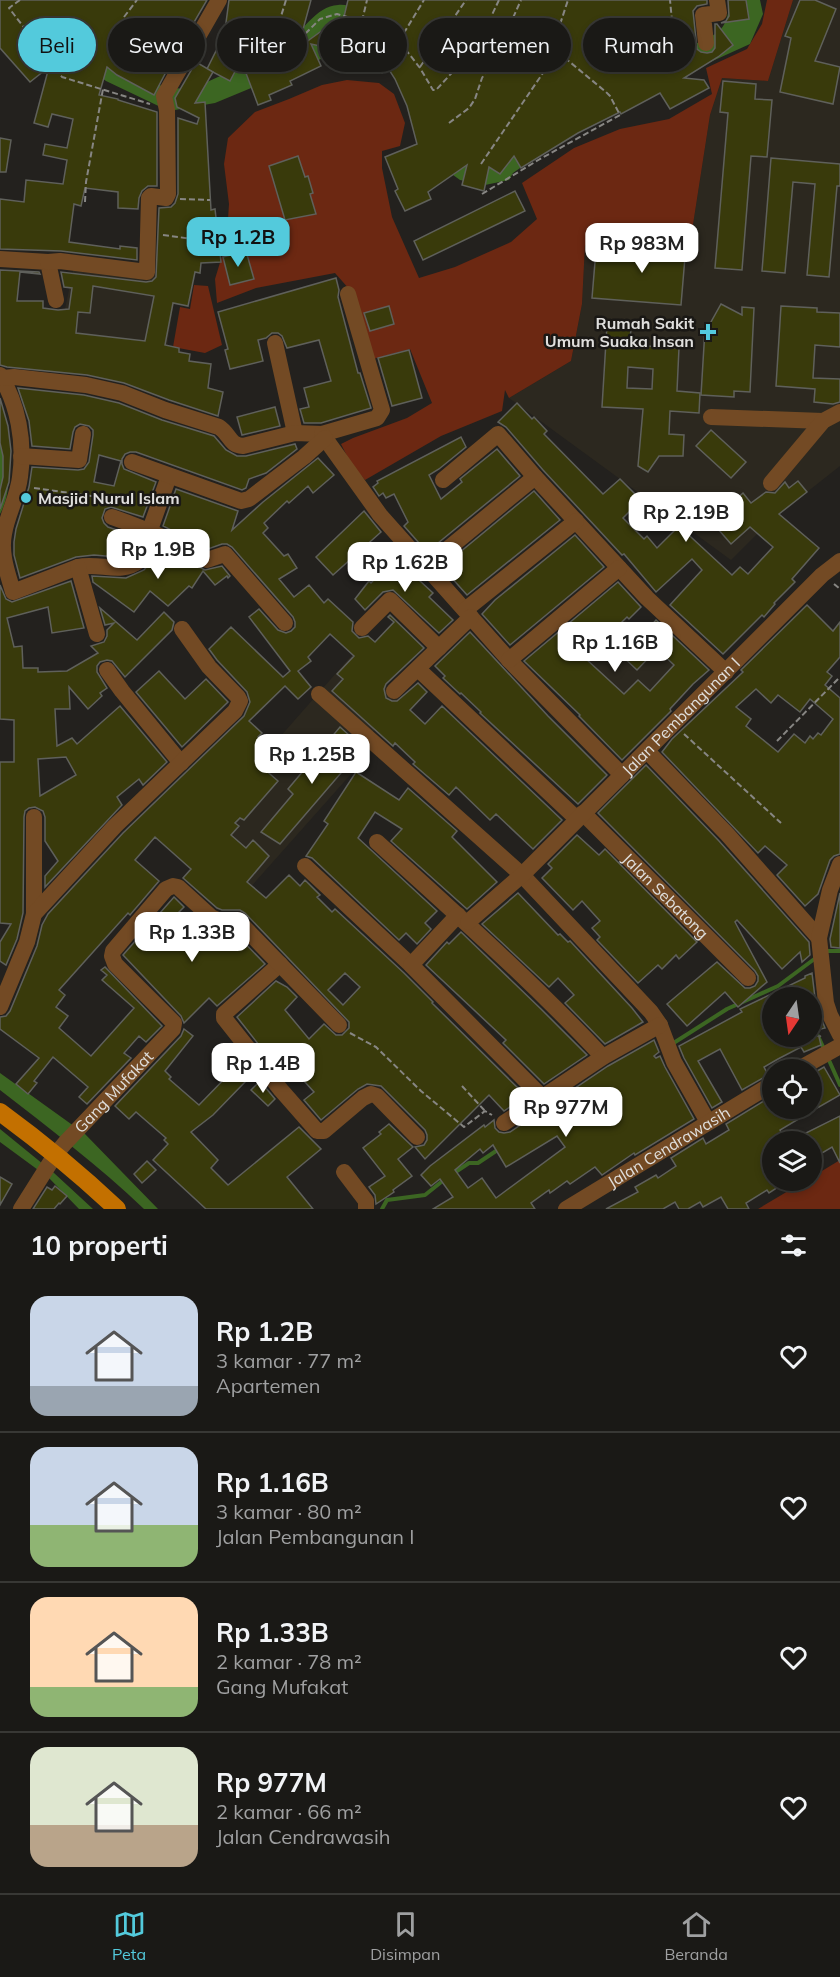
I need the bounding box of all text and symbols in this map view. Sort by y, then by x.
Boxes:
chip: Beli [18,18,96,72]
chip: Sewa [108,18,205,72]
chip: Filter [217,18,307,72]
chip: Baru [319,18,407,72]
chip: Apartemen [419,18,571,72]
chip: Rumah [583,18,695,72]
pin: Rp 1.2B [183,217,293,268]
pin: Rp 983M [587,223,697,274]
text: Rp 1.2B [201,224,275,249]
text: Rp 983M [599,230,685,255]
place label: Rumah Sakit Umum Suaka Insan [545,313,694,351]
marker: Rumah Sakit Umum Suaka Insan [699,323,717,341]
place label: Masjid Nurul Islam [38,488,180,508]
marker: Masjid Nurul Islam [19,491,33,505]
pin: Rp 2.19B [624,492,748,543]
text: Rp 2.19B [643,499,729,524]
pin: Rp 1.9B [103,529,213,580]
text: Rp 1.9B [121,536,195,561]
pin: Rp 1.62B [343,542,467,593]
text: Rp 1.62B [362,549,448,574]
pin: Rp 1.16B [553,622,677,673]
text: Rp 1.16B [572,629,658,654]
street label: Jalan Pembangunan I [617,653,744,780]
pin: Rp 1.25B [250,734,374,785]
text: Rp 1.25B [269,741,355,766]
street label: Jalan Sebatong [619,849,713,943]
pin: Rp 1.33B [130,912,254,963]
text: Rp 1.33B [149,919,235,944]
north arrow [762,987,822,1047]
map controls [762,987,822,1191]
pin: Rp 1.4B [208,1043,318,1094]
street label: Gang Mufakat [70,1046,157,1137]
text: Rp 1.4B [226,1050,300,1075]
button: locate [762,1059,822,1119]
pin: Rp 977M [511,1087,621,1138]
text: Rp 977M [523,1094,609,1119]
street label: Jalan Cendrawasih [604,1102,734,1192]
button: layers [762,1131,822,1191]
text: 10 properti [30,1229,168,1262]
icon: filters [777,1229,810,1262]
text: Rp 1.2B [216,1315,313,1348]
icon: home [78,1320,150,1392]
icon: heart [777,1340,810,1373]
text: 3 kamar · 77 m² [216,1348,362,1373]
text: Apartemen [216,1373,320,1398]
text: Rp 1.16B [216,1466,329,1499]
icon: home [78,1471,150,1543]
icon: heart [777,1491,810,1524]
text: 3 kamar · 80 m² [216,1499,362,1524]
text: Jalan Pembangunan I [216,1524,414,1549]
text: Rp 1.33B [216,1616,329,1649]
icon: home [78,1621,150,1693]
icon: heart [777,1641,810,1674]
text: 2 kamar · 78 m² [216,1649,362,1674]
text: Gang Mufakat [216,1674,348,1699]
text: Rp 977M [216,1766,327,1799]
icon: home [78,1771,150,1843]
icon: heart [777,1791,810,1824]
text: 2 kamar · 66 m² [216,1799,362,1824]
text: Jalan Cendrawasih [216,1824,391,1849]
tab: Peta [112,1908,146,1964]
tab: Disimpan [370,1908,440,1964]
tab: Beranda [664,1908,728,1964]

